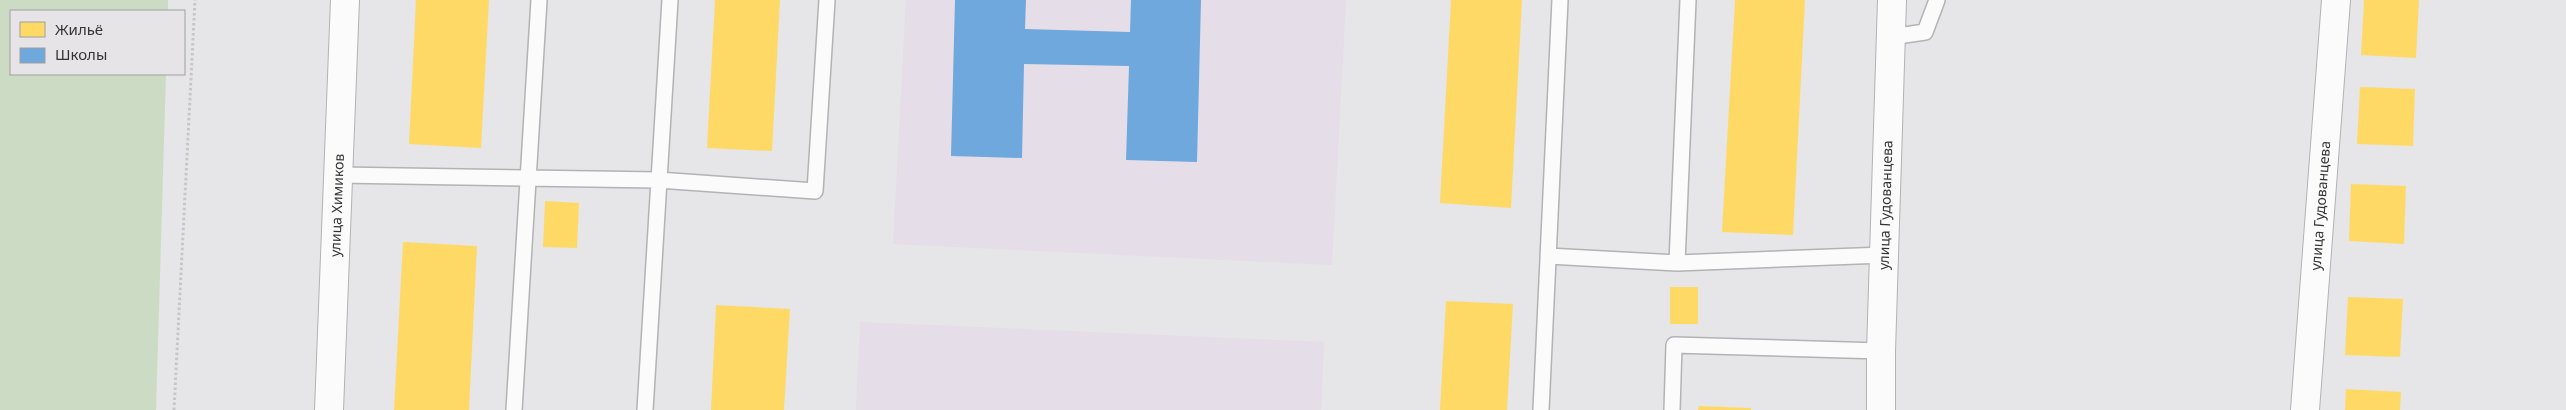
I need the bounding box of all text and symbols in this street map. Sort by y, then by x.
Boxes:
legend [10,10,185,75]
text: Жильё [55,19,103,39]
text: Школы [55,44,107,64]
street label: улица Гудованцева [1874,140,1897,270]
street label: улица Гудованцева [2306,140,2334,271]
street label: улица Химиков [325,153,348,257]

